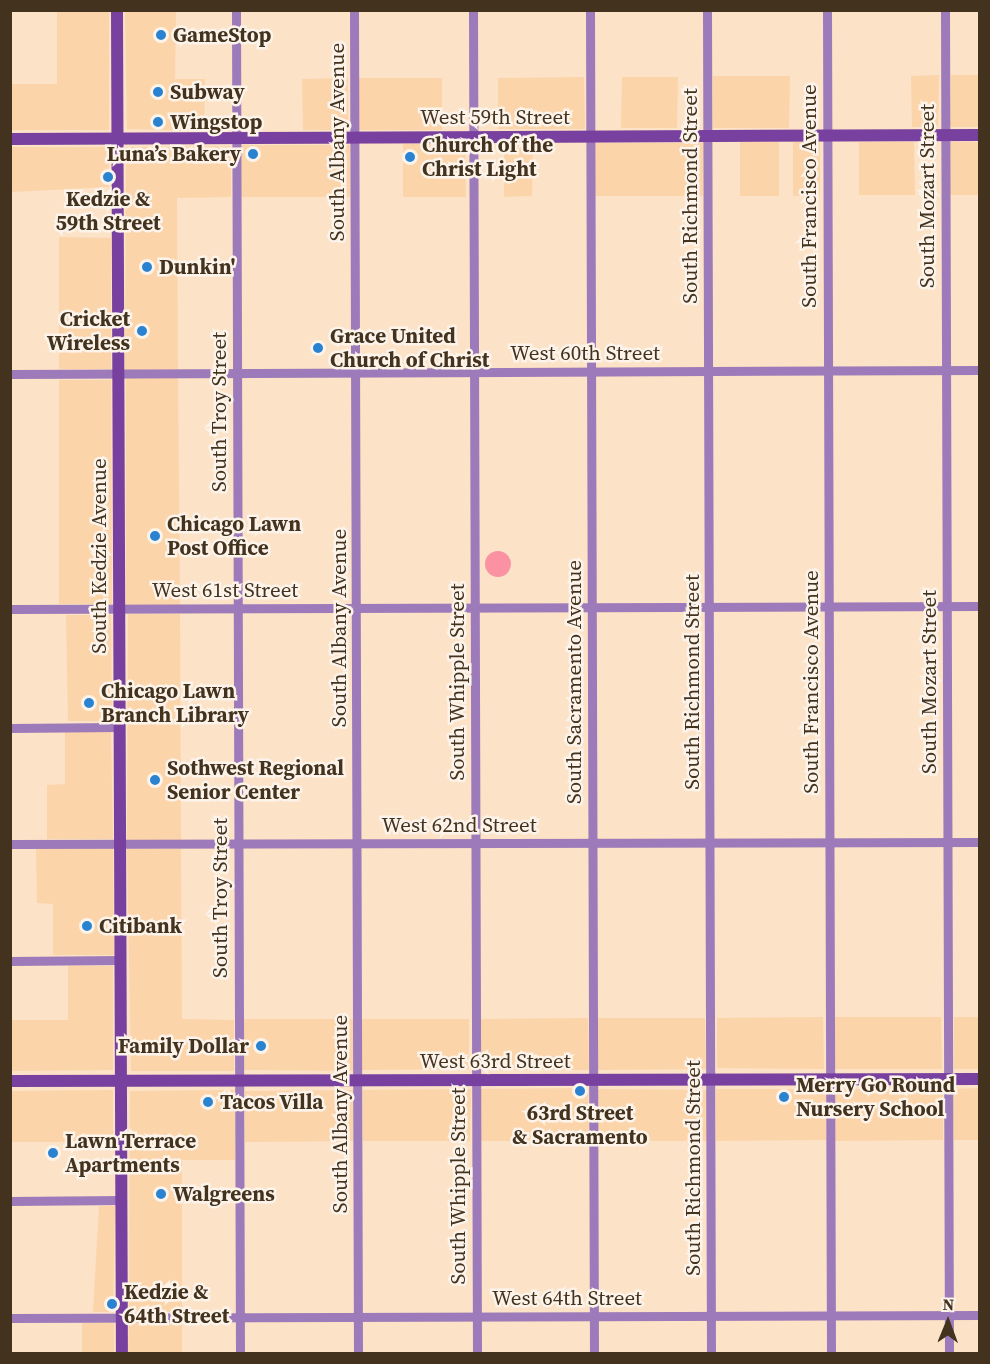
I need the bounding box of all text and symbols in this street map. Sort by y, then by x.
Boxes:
place label: GameStop [173,22,271,48]
marker: GameStop [154,28,168,42]
street label: South Albany Avenue [324,43,350,241]
place label: Subway [170,79,245,105]
street label: South Francisco Avenue [796,84,822,308]
marker: Subway [151,85,165,99]
street label: South Richmond Street [677,88,703,304]
street label: West 59th Street [420,104,570,130]
street label: South Mozart Street [914,104,940,288]
place label: Wingstop [170,109,262,135]
marker: Wingstop [151,115,165,129]
place label: Church of the Christ Light [422,132,553,182]
place label: Luna’s Bakery [107,141,241,167]
marker: Luna’s Bakery [246,147,260,161]
marker: Church of the Christ Light [403,150,417,164]
marker: Kedzie & 59th Street [101,170,115,184]
place label: Kedzie & 59th Street [55,186,161,236]
place label: Dunkin' [159,254,235,280]
marker: Dunkin' [140,260,154,274]
place label: Cricket Wireless [47,306,130,356]
place label: Grace United Church of Christ [330,323,489,373]
marker: Cricket Wireless [135,324,149,338]
street label: South Troy Street [206,332,232,492]
street label: West 60th Street [510,340,660,366]
marker: Grace United Church of Christ [311,341,325,355]
street label: South Kedzie Avenue [86,458,112,654]
place label: Chicago Lawn Post Office [167,511,301,561]
marker: Chicago Lawn Post Office [148,529,162,543]
street label: South Albany Avenue [326,529,352,727]
street label: South Sacramento Avenue [561,560,587,804]
street label: South Francisco Avenue [798,570,824,794]
street label: South Richmond Street [679,574,705,790]
street label: West 61st Street [152,577,298,603]
street label: South Whipple Street [444,583,470,781]
street label: South Mozart Street [916,590,942,774]
place label: Chicago Lawn Branch Library [101,678,249,728]
marker: Chicago Lawn Branch Library [82,696,96,710]
place label: Sothwest Regional Senior Center [167,755,344,805]
marker: Sothwest Regional Senior Center [148,773,162,787]
street label: West 62nd Street [381,812,537,838]
street label: South Troy Street [207,818,233,978]
place label: Citibank [99,913,182,939]
marker: Citibank [80,919,94,933]
street label: South Albany Avenue [327,1015,353,1213]
place label: Family Dollar [118,1033,249,1059]
marker: Family Dollar [254,1039,268,1053]
street label: West 63rd Street [419,1048,571,1074]
street label: South Richmond Street [680,1060,706,1276]
place label: Merry Go Round Nursery School [796,1072,955,1122]
marker: 63rd Street & Sacramento [573,1084,587,1098]
street label: South Whipple Street [445,1087,471,1285]
place label: Tacos Villa [220,1089,324,1115]
marker: Merry Go Round Nursery School [777,1090,791,1104]
marker: Tacos Villa [201,1095,215,1109]
place label: 63rd Street & Sacramento [512,1100,648,1150]
place label: Lawn Terrace Apartments [65,1128,196,1178]
marker: Lawn Terrace Apartments [46,1146,60,1160]
place label: Walgreens [173,1181,275,1207]
marker: Walgreens [154,1187,168,1201]
place label: Kedzie & 64th Street [124,1279,229,1329]
street label: West 64th Street [492,1285,642,1311]
north arrow [918,1292,978,1352]
text: N [942,1293,954,1315]
marker: Kedzie & 64th Street [105,1297,119,1311]

